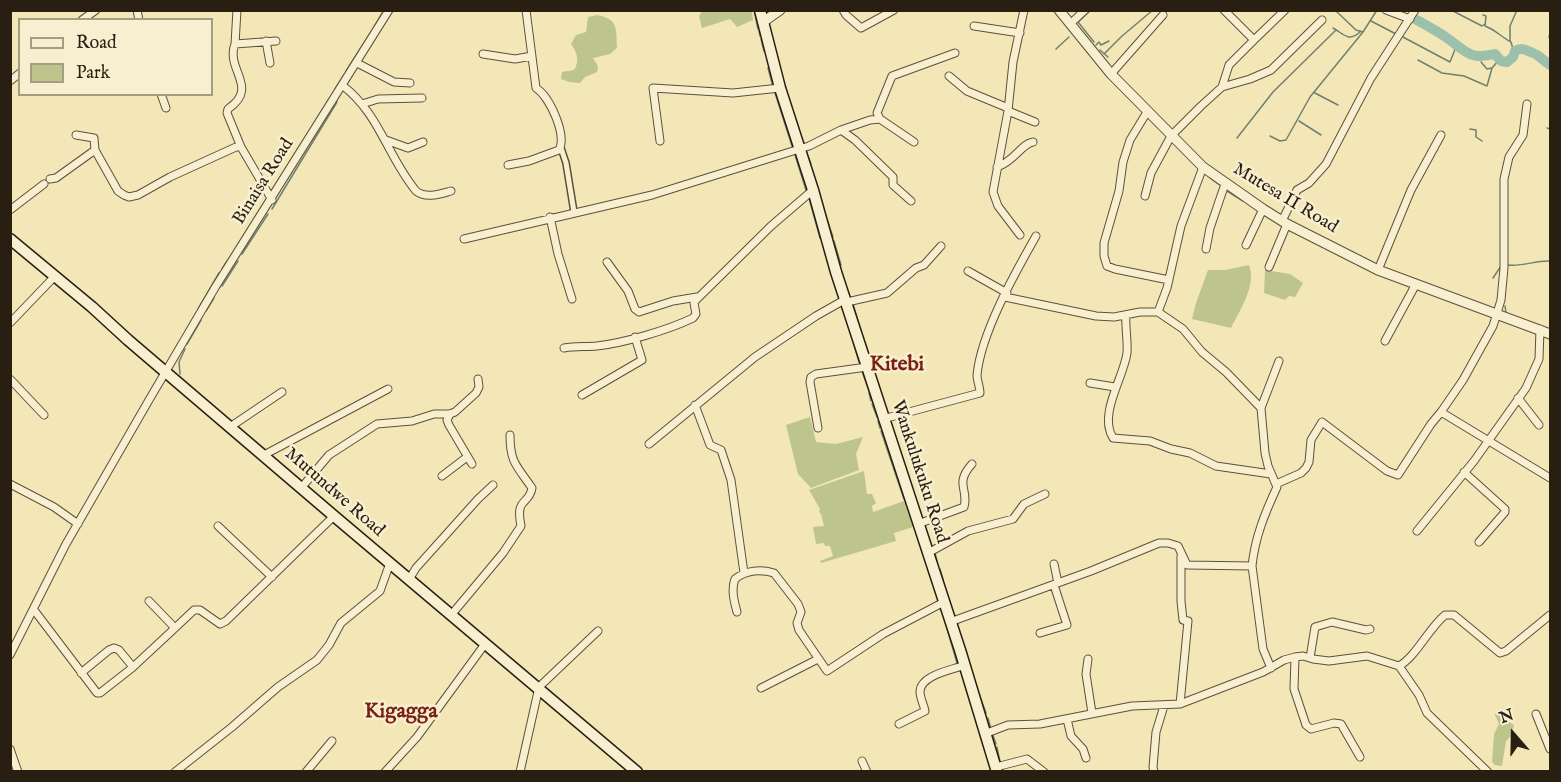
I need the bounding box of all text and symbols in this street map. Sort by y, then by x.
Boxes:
legend [18,18,213,96]
text: Road [76,32,117,55]
text: Park [76,62,110,85]
street label: Binaisa Road [229,135,299,229]
street label: Mutesa II Road [1229,159,1341,239]
district label: Kitebi [870,353,924,379]
street label: Wankulukuku Road [886,398,952,546]
street label: Mutundwe Road [280,444,388,542]
district label: Kigagga [364,700,438,726]
north arrow [1483,704,1543,764]
text: N [1497,705,1517,729]

